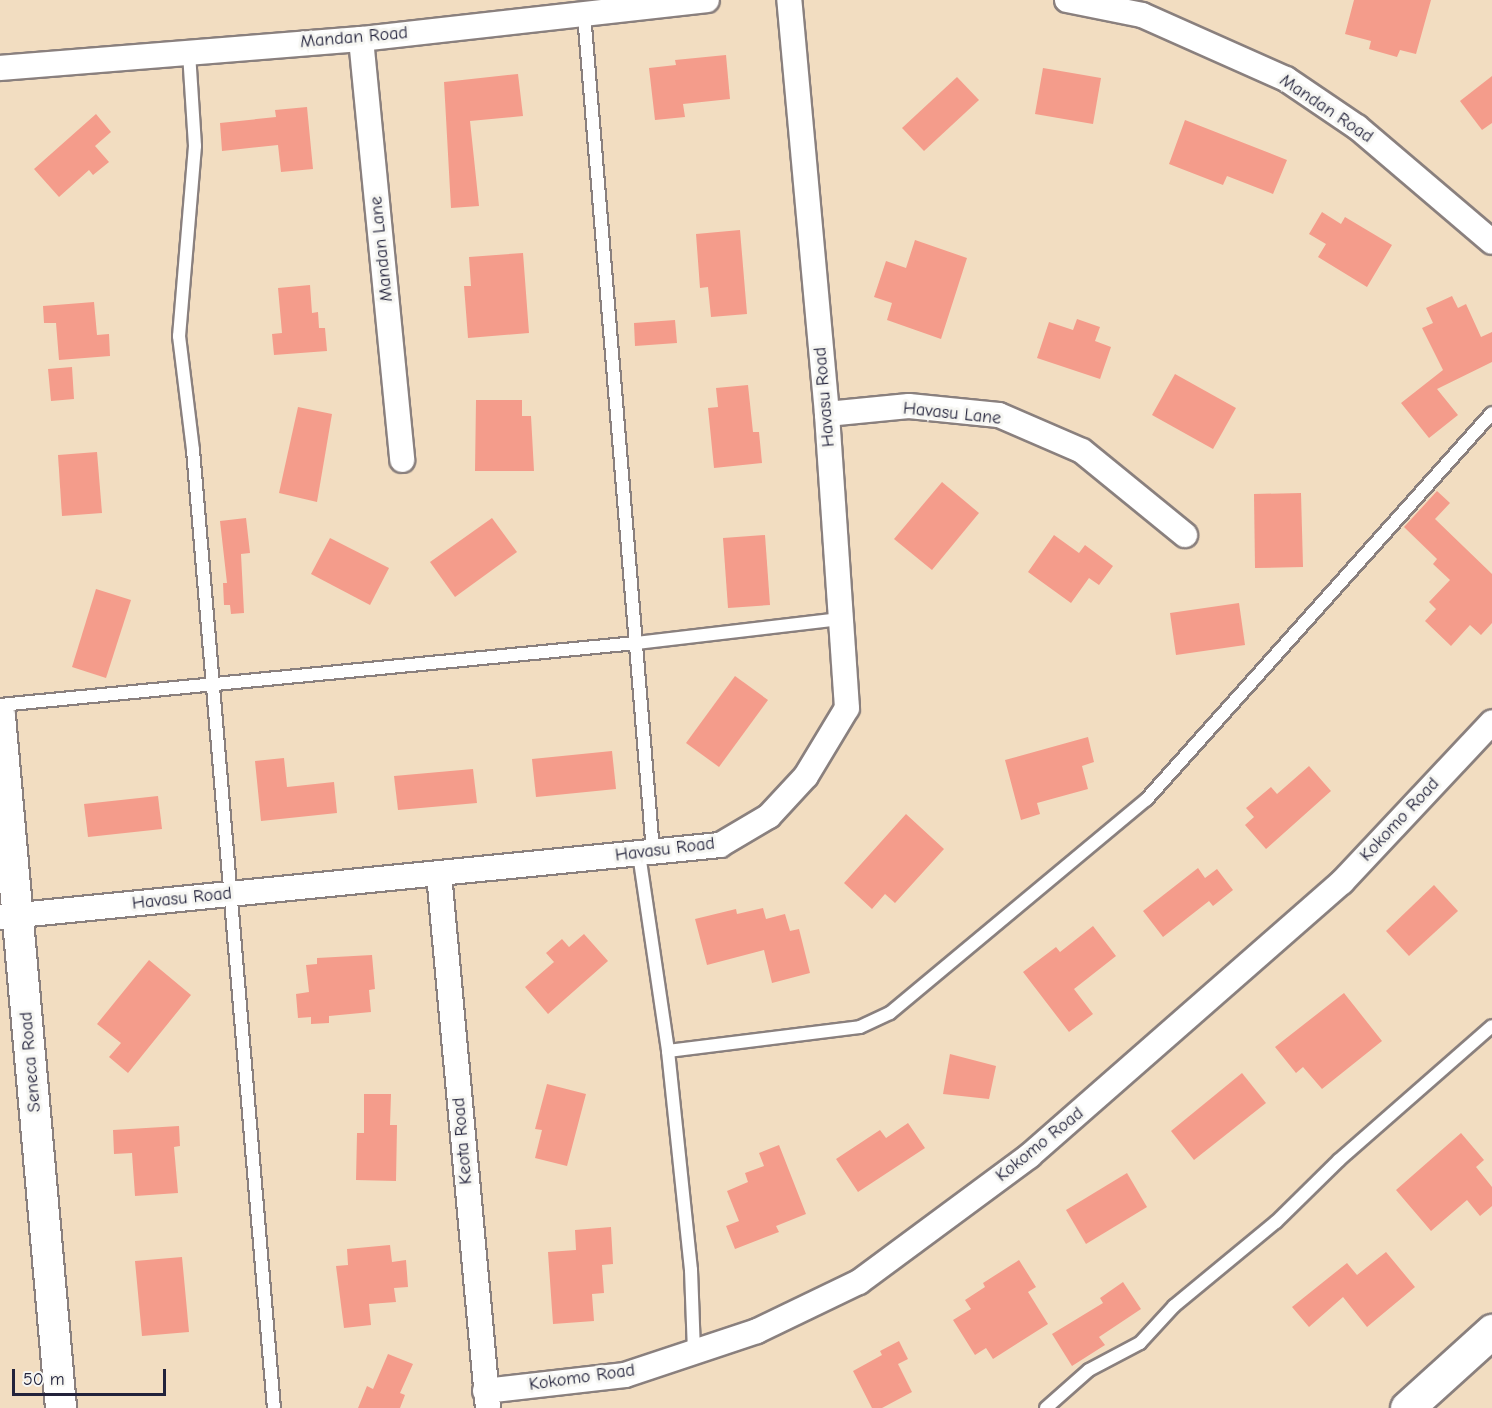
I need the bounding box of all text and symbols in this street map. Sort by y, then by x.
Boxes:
street label: Mandan Road [299,23,409,53]
street label: Mandan Road [1275,70,1377,148]
street label: Mandan Lane [366,195,398,303]
street label: Havasu Road [810,346,840,448]
street label: Havasu Lane [902,398,1002,430]
street label: Kokomo Road [1356,774,1444,866]
street label: Havasu Road [614,833,716,867]
street label: Havasu Road [131,883,233,915]
street label: Seneca Road [16,1011,46,1113]
street label: Keota Road [448,1097,478,1185]
street label: Kokomo Road [992,1103,1088,1187]
scale bar [15,1357,170,1395]
street label: Kokomo Road [528,1360,636,1396]
text: 50 m [23,1369,65,1390]

